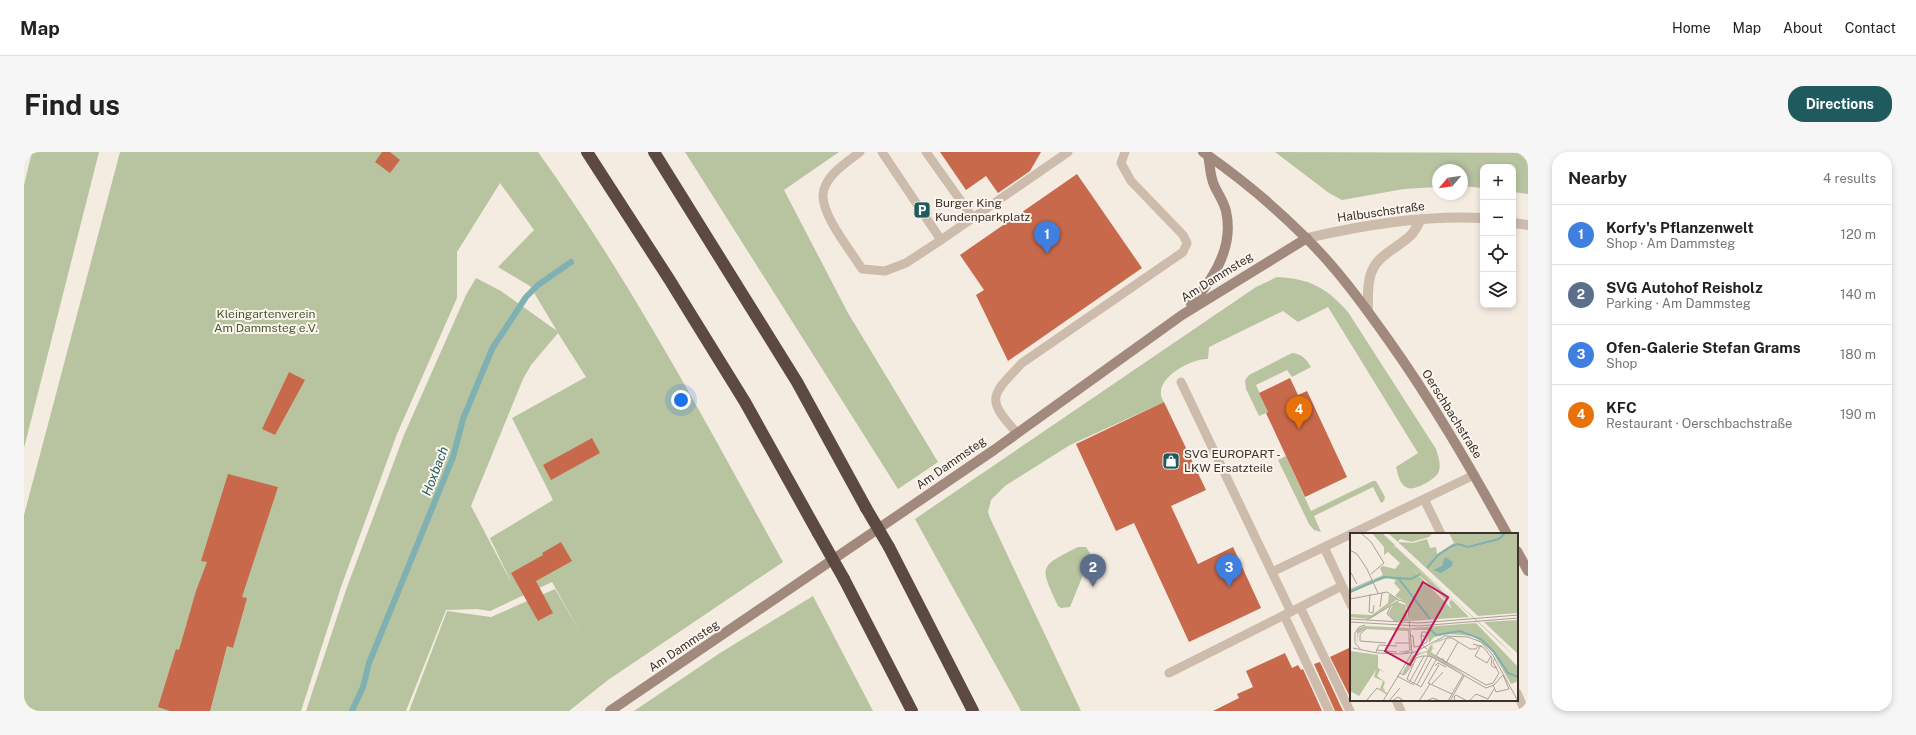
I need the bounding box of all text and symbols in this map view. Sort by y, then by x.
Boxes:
text: Map [20,17,60,39]
text: Home [1672,20,1711,36]
text: Map [1733,20,1761,36]
text: About [1783,20,1823,36]
text: Contact [1845,20,1896,36]
button: Directions [1788,86,1892,122]
text: Find us [24,88,120,121]
north arrow [1432,164,1468,200]
map controls [1480,164,1516,308]
button: + [1480,164,1516,200]
text: Nearby [1568,168,1627,188]
text: 4 results [1823,171,1876,186]
place label: Burger King Kundenparkplatz [935,196,1031,224]
street label: Halbuschstraße [1336,199,1426,225]
parking icon: Burger King Kundenparkplatz [912,200,932,220]
button: − [1480,200,1516,236]
text: Korfy's Pflanzenwelt [1606,219,1754,236]
pin: 1 [1034,221,1060,254]
text: 1 [1578,227,1584,242]
text: 120 m [1841,227,1876,242]
button: locate [1480,236,1516,272]
text: Shop · Am Dammsteg [1606,236,1735,251]
street label: Am Dammsteg [1178,249,1256,305]
button: layers [1480,272,1516,308]
text: SVG Autohof Reisholz [1606,279,1763,296]
text: 2 [1577,287,1585,302]
text: 140 m [1840,287,1876,302]
text: Parking · Am Dammsteg [1606,296,1751,311]
park label: Kleingartenverein Am Dammsteg e.V. [214,307,318,335]
text: Ofen-Galerie Stefan Grams [1606,339,1801,356]
text: 3 [1577,347,1585,362]
text: 180 m [1840,347,1876,362]
text: Shop [1606,356,1637,371]
street label: Oerschbachstraße [1419,367,1485,461]
your location [671,390,691,410]
pin: 4 [1286,396,1312,429]
text: KFC [1606,399,1637,416]
text: 4 [1577,407,1585,422]
text: 190 m [1840,407,1876,422]
text: Restaurant · Oerschbachstraße [1606,416,1792,431]
street label: Am Dammsteg [913,434,989,492]
water label: Hoxbach [419,444,451,498]
place label: SVG EUROPART - LKW Ersatzteile [1184,447,1281,475]
shop icon: SVG EUROPART - LKW Ersatzteile [1161,451,1181,471]
inset map [1350,533,1518,701]
pin: 2 [1080,554,1106,587]
pin: 3 [1216,554,1242,587]
street label: Am Dammsteg [646,617,722,675]

